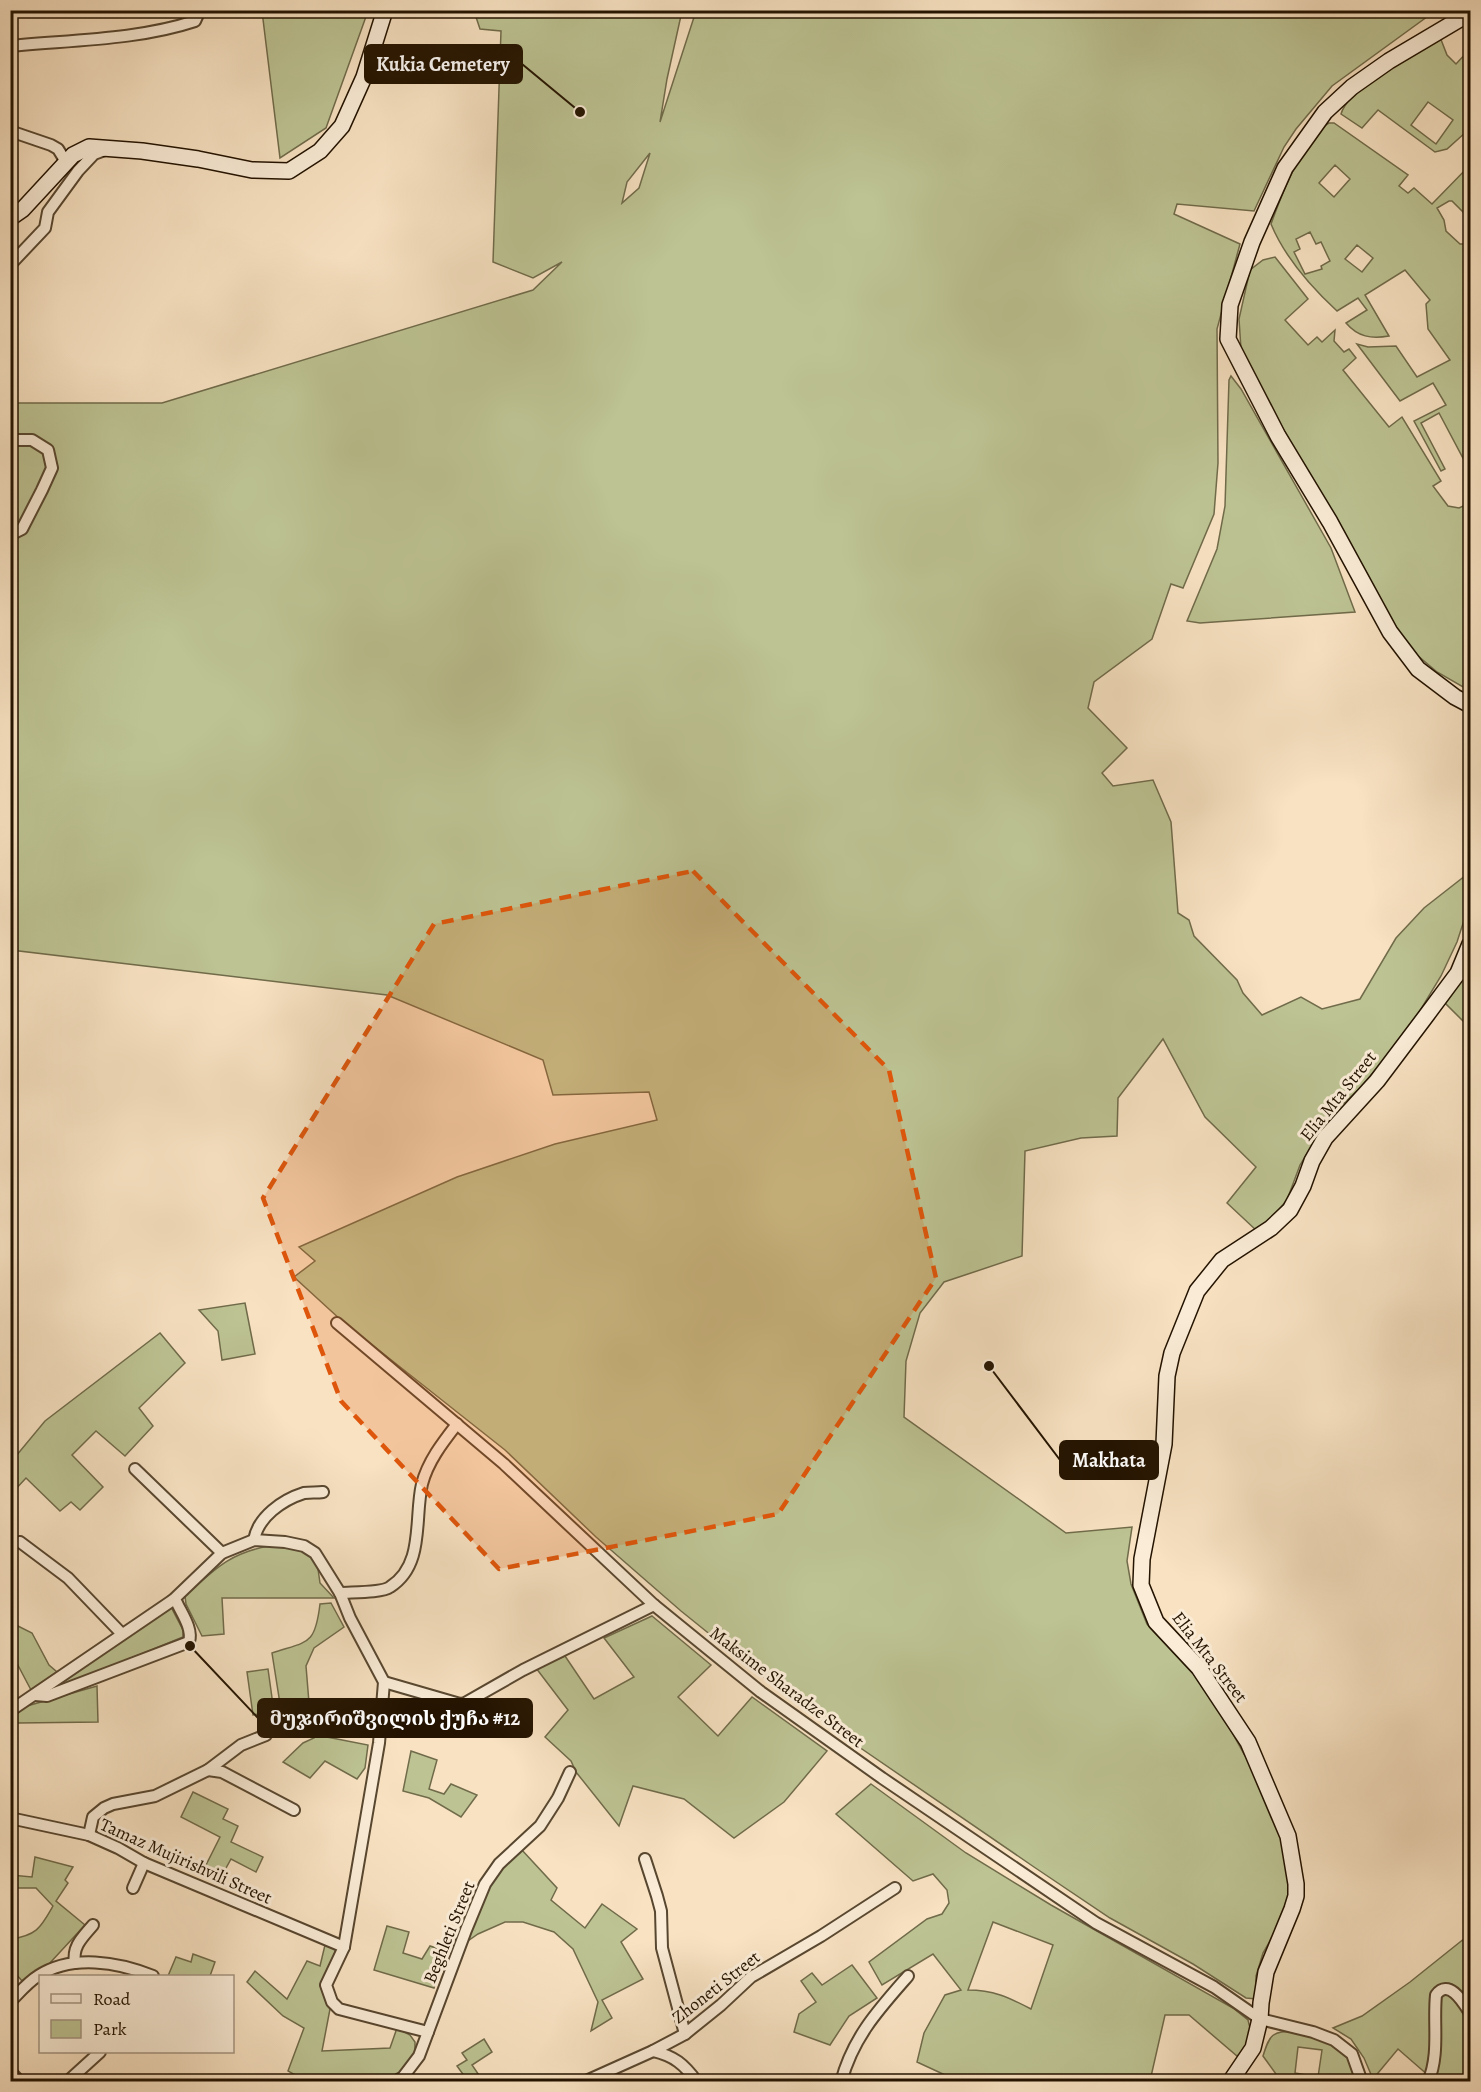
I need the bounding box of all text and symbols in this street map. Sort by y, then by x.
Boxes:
callout: Kukia Cemetery [365,45,522,83]
text: Kukia Cemetery [376,51,511,78]
street label: Elia Mta Street [1294,1046,1382,1146]
callout: Makhata [1060,1441,1158,1479]
text: Makhata [1072,1447,1146,1474]
street label: Elia Mta Street [1167,1606,1253,1708]
street label: Maksime Sharadze Street [705,1621,869,1753]
callout: მუჯირიშვილის ქუჩა #12 [258,1699,532,1737]
text: მუჯირიშვილის ქუჩა #12 [270,1705,520,1732]
street label: Tamaz Mujirishvili Street [96,1812,276,1910]
street label: Beghleti Street [418,1877,480,1987]
street label: Zhoneti Street [667,1945,765,2029]
legend [39,1975,234,2053]
text: Road [93,1987,131,2011]
text: Park [93,2017,127,2041]

